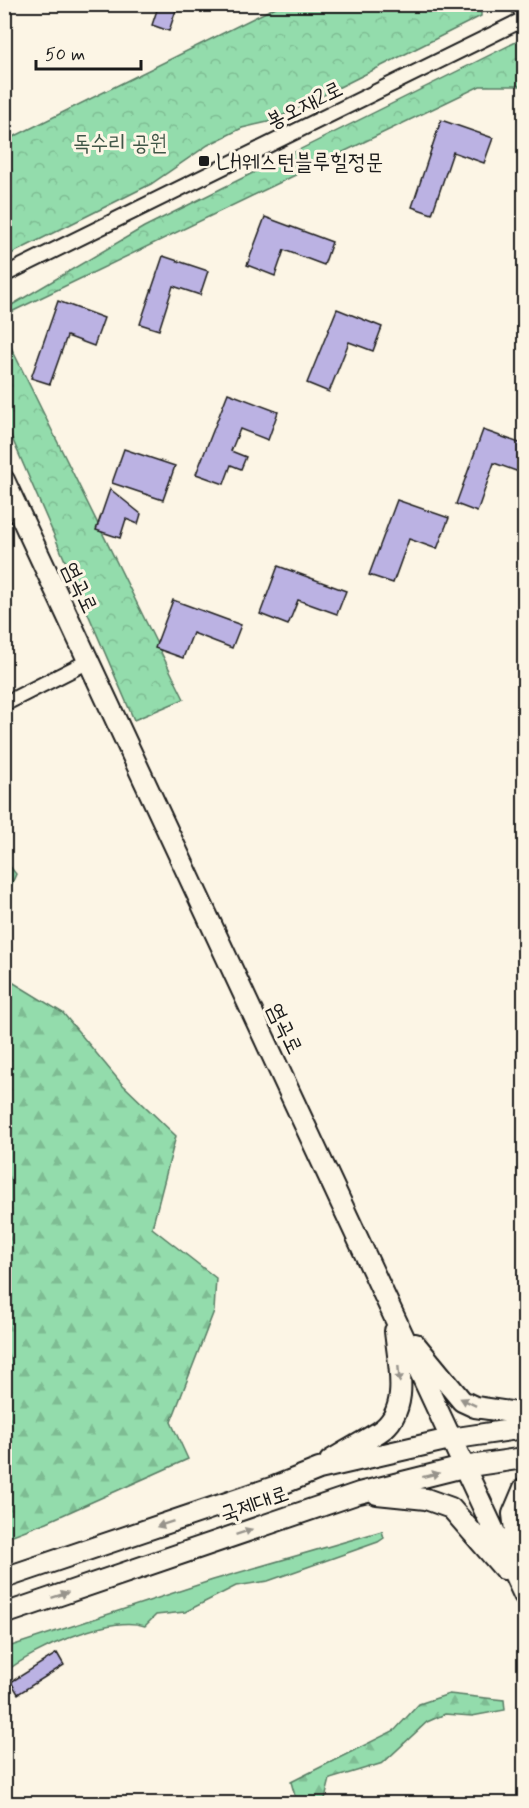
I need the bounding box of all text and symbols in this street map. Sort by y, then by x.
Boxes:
scale bar [36,33,141,71]
text: 50 m [45,43,85,67]
street label: 봉오재2로 [262,75,348,136]
park label: 독수리 공원 [73,130,167,158]
place label: LH웨스턴블루힐정문 [216,149,383,177]
marker: LH웨스턴블루힐정문 [197,154,211,168]
street label: 염곡로 [55,558,103,618]
street label: 염곡로 [260,999,308,1059]
one-way arrow [394,1365,404,1384]
one-way arrow [459,1398,476,1407]
one-way arrow [422,1470,440,1480]
street label: 국제대로 [217,1480,293,1530]
one-way arrow [156,1519,174,1529]
one-way arrow [235,1527,253,1536]
one-way arrow [51,1589,69,1599]

